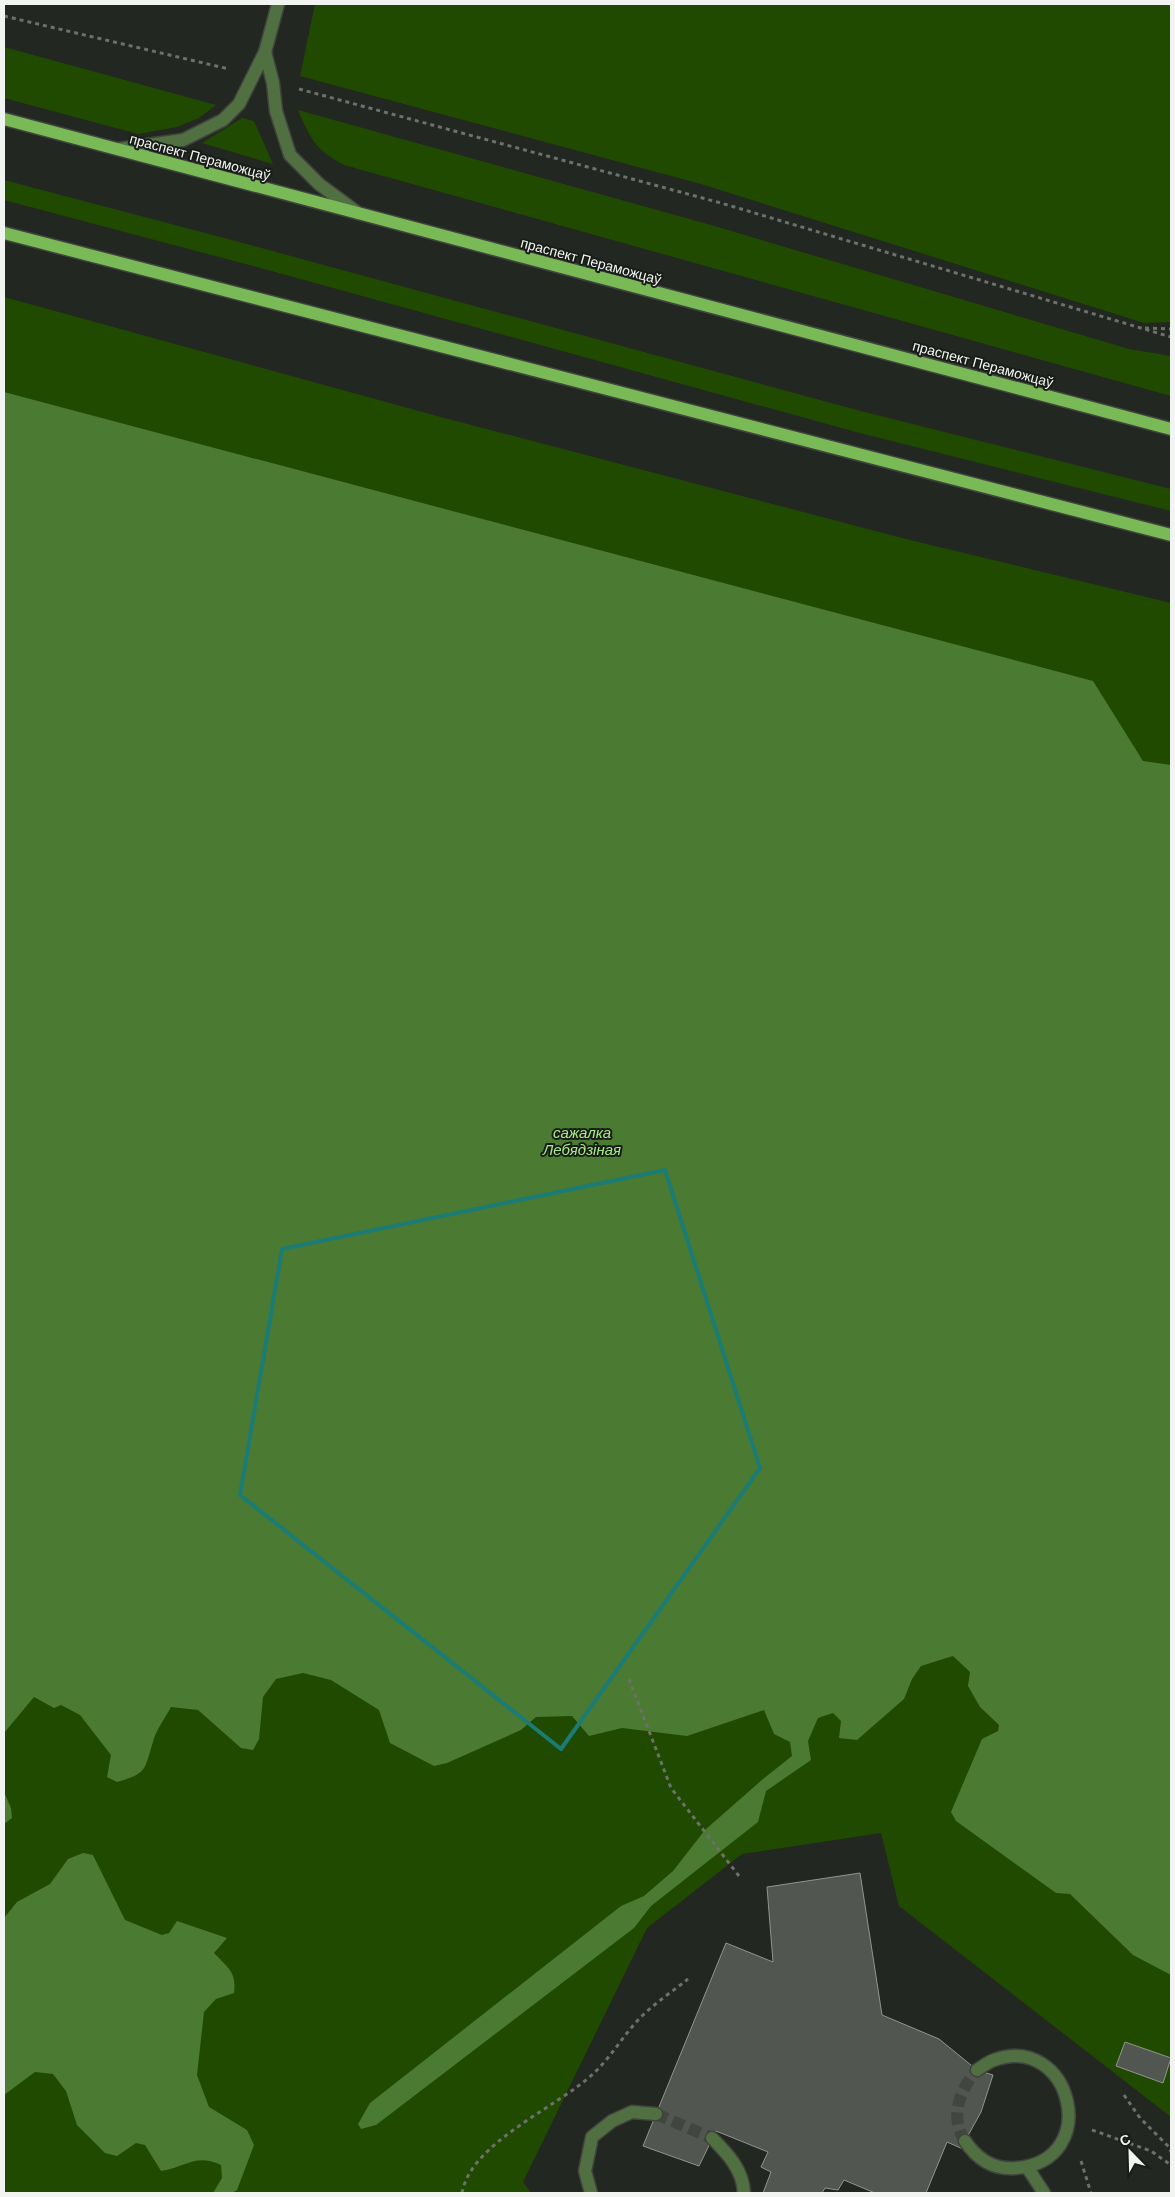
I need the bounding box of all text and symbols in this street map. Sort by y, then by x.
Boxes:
street label: праспект Пераможцаў [128,131,272,183]
street label: праспект Пераможцаў [519,235,663,287]
street label: праспект Пераможцаў [911,338,1055,390]
water label: сажалка Лебядзіная [542,1124,621,1158]
north arrow [1105,2127,1155,2177]
text: С [1117,2131,1133,2149]

